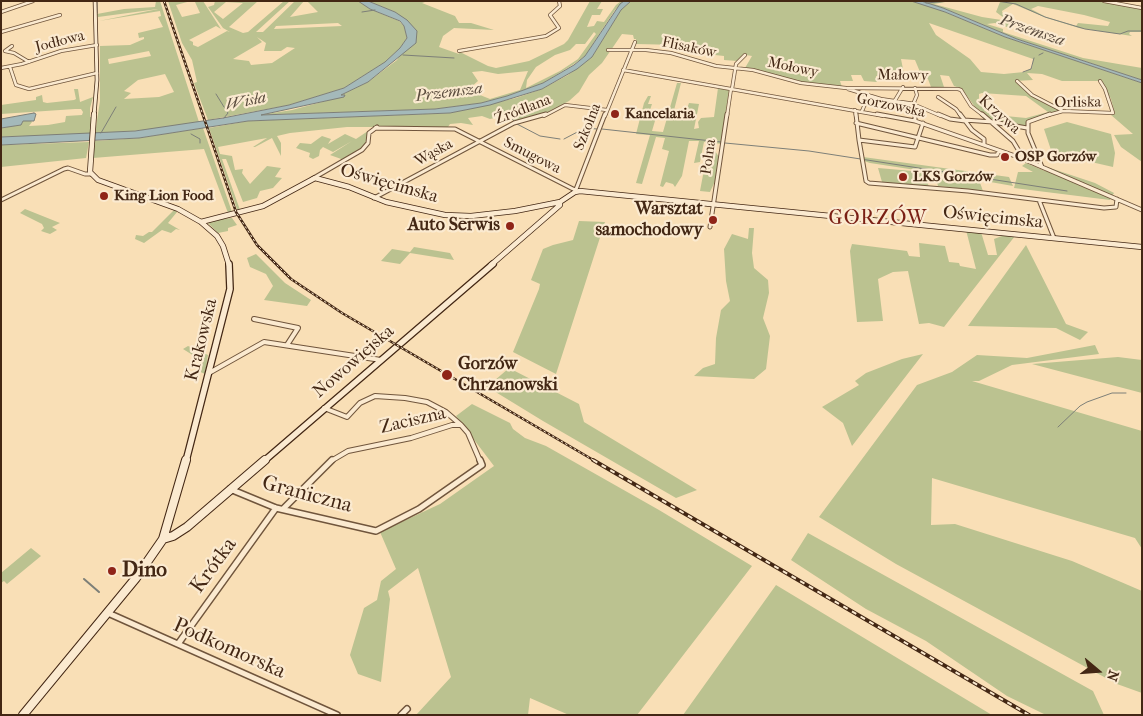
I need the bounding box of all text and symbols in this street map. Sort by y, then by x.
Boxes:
water label: Przemsza [997,11,1067,51]
street label: Jodłowa [33,27,87,57]
street label: Flisaków [660,33,718,63]
street label: Mołowy [766,54,820,82]
street label: Małowy [877,67,929,85]
water label: Przemsza [414,79,484,107]
water label: Wisła [224,89,268,115]
street label: Gorzowska [855,90,927,122]
street label: Źródlana [492,91,554,129]
street label: Krzywa [974,92,1024,138]
street label: Orliska [1054,94,1102,112]
street label: Szkolna [570,101,606,153]
place label: Kancelaria [625,105,694,123]
marker: Kancelaria [609,108,621,120]
street label: Smugowa [500,134,564,178]
street label: Wąska [412,135,456,171]
street label: Polna [698,138,720,176]
place label: OSP Gorzów [1015,148,1097,166]
marker: OSP Gorzów [999,151,1011,163]
street label: Oświęcimska [338,160,440,208]
place label: LKS Gorzów [913,168,993,186]
marker: LKS Gorzów [897,171,909,183]
place label: King Lion Food [114,187,213,205]
marker: King Lion Food [98,190,110,202]
place label: Warsztat samochodowy [595,199,703,242]
street label: Oświęcimska [942,202,1044,234]
district label: GORZÓW [828,207,928,231]
marker: Warsztat samochodowy [707,214,719,226]
place label: Auto Serwis [408,215,500,237]
marker: Auto Serwis [504,220,516,232]
street label: Krakowska [181,296,223,384]
street label: Nowowiejska [309,321,399,403]
place label: Gorzów Chrzanowski [458,354,558,396]
marker: Gorzów Chrzanowski [440,368,454,382]
street label: Zaciszna [378,403,448,439]
street label: Graniczna [259,471,355,519]
street label: Krótka [185,533,243,599]
place label: Dino [122,558,167,584]
marker: Dino [106,565,118,577]
street label: Podkomorska [169,613,289,685]
north arrow [1073,646,1123,696]
text: N [1103,668,1122,683]

